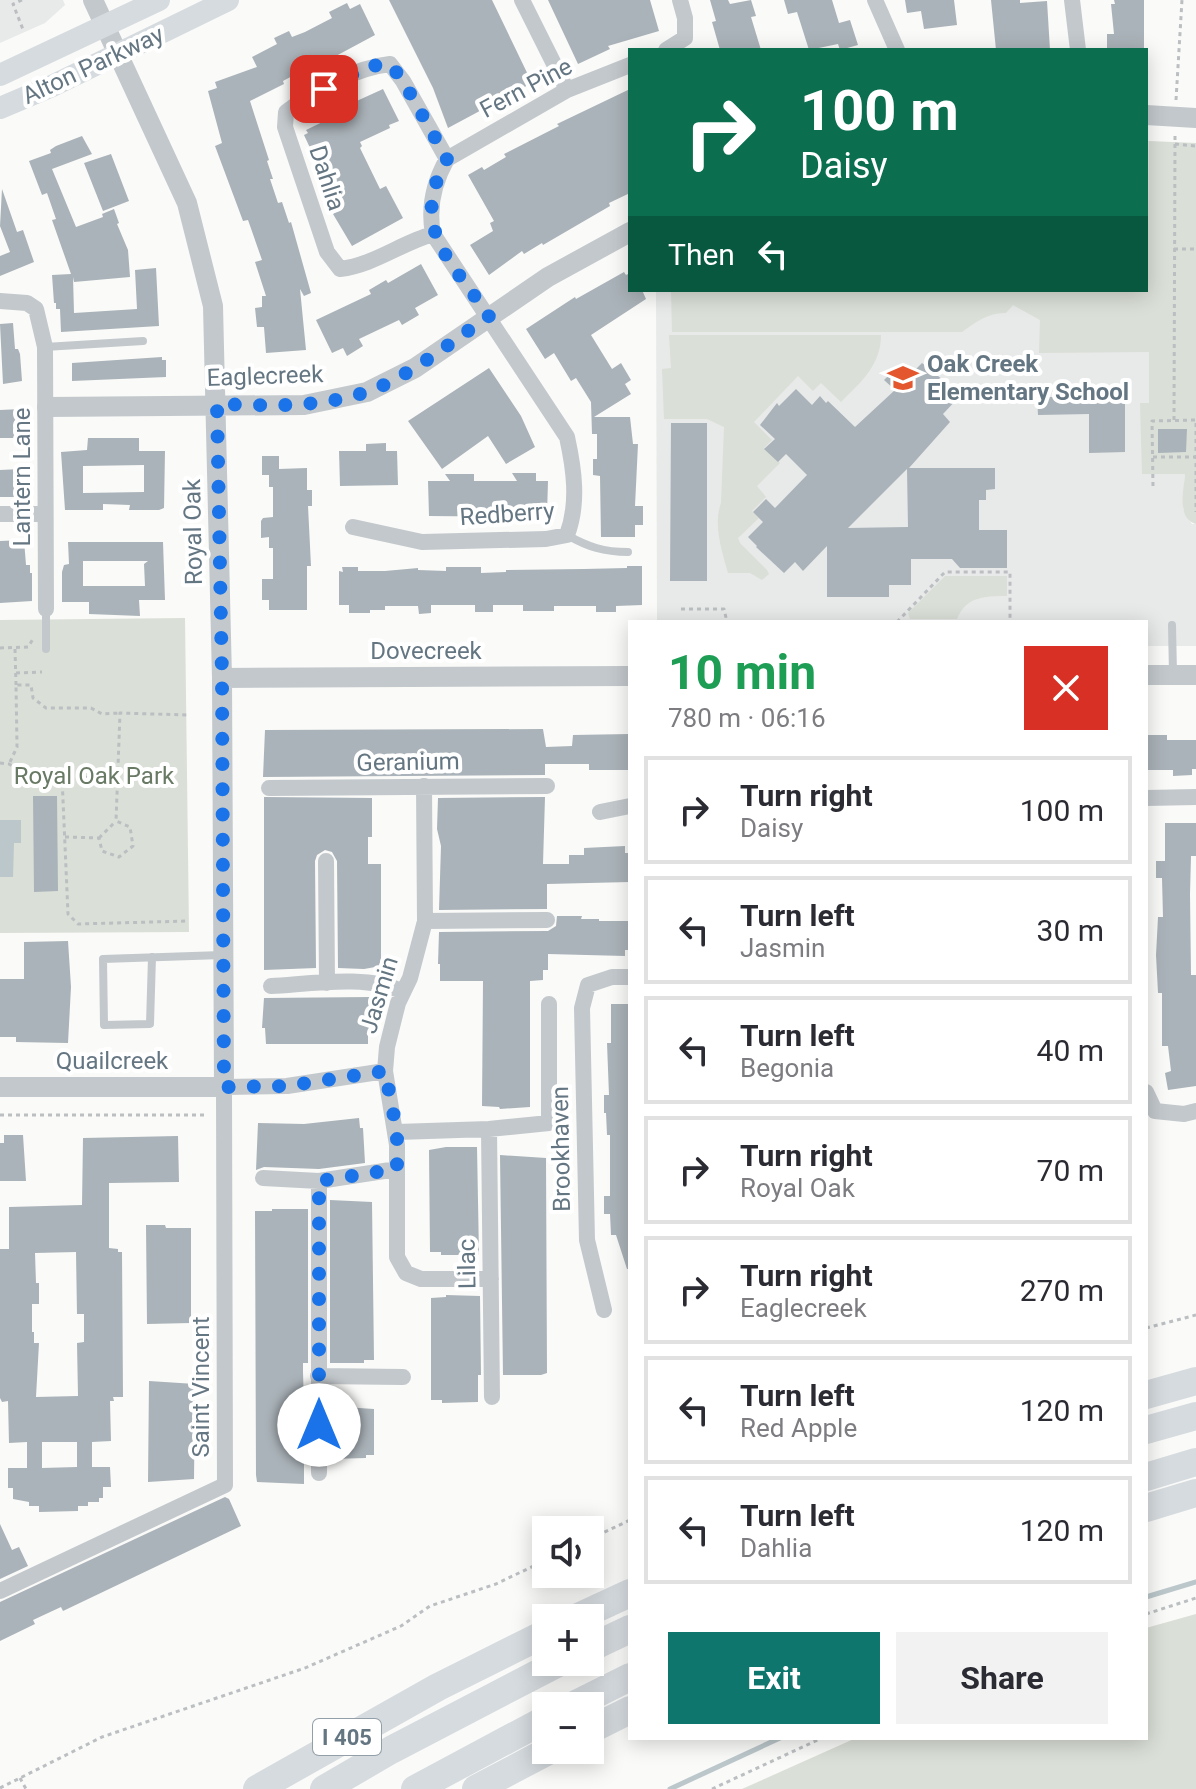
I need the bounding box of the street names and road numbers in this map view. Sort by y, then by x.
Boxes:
street label: Alton Parkway [18,20,169,110]
street label: Fern Pine [475,52,577,124]
street label: Dahlia [303,142,351,214]
street label: Eaglecreek [206,360,325,392]
street label: Lantern Lane [8,407,36,547]
street label: Royal Oak [178,478,208,585]
street label: Redberry [459,497,556,531]
street label: Dovecreek [370,637,483,665]
street label: Geranium [356,747,460,777]
street label: Jasmin [354,953,404,1037]
street label: Quailcreek [56,1047,169,1075]
street label: Brookhaven [546,1086,576,1212]
street label: Lilac [453,1239,481,1289]
street label: Saint Vincent [187,1316,215,1457]
road number: I 405 [313,1719,381,1755]

